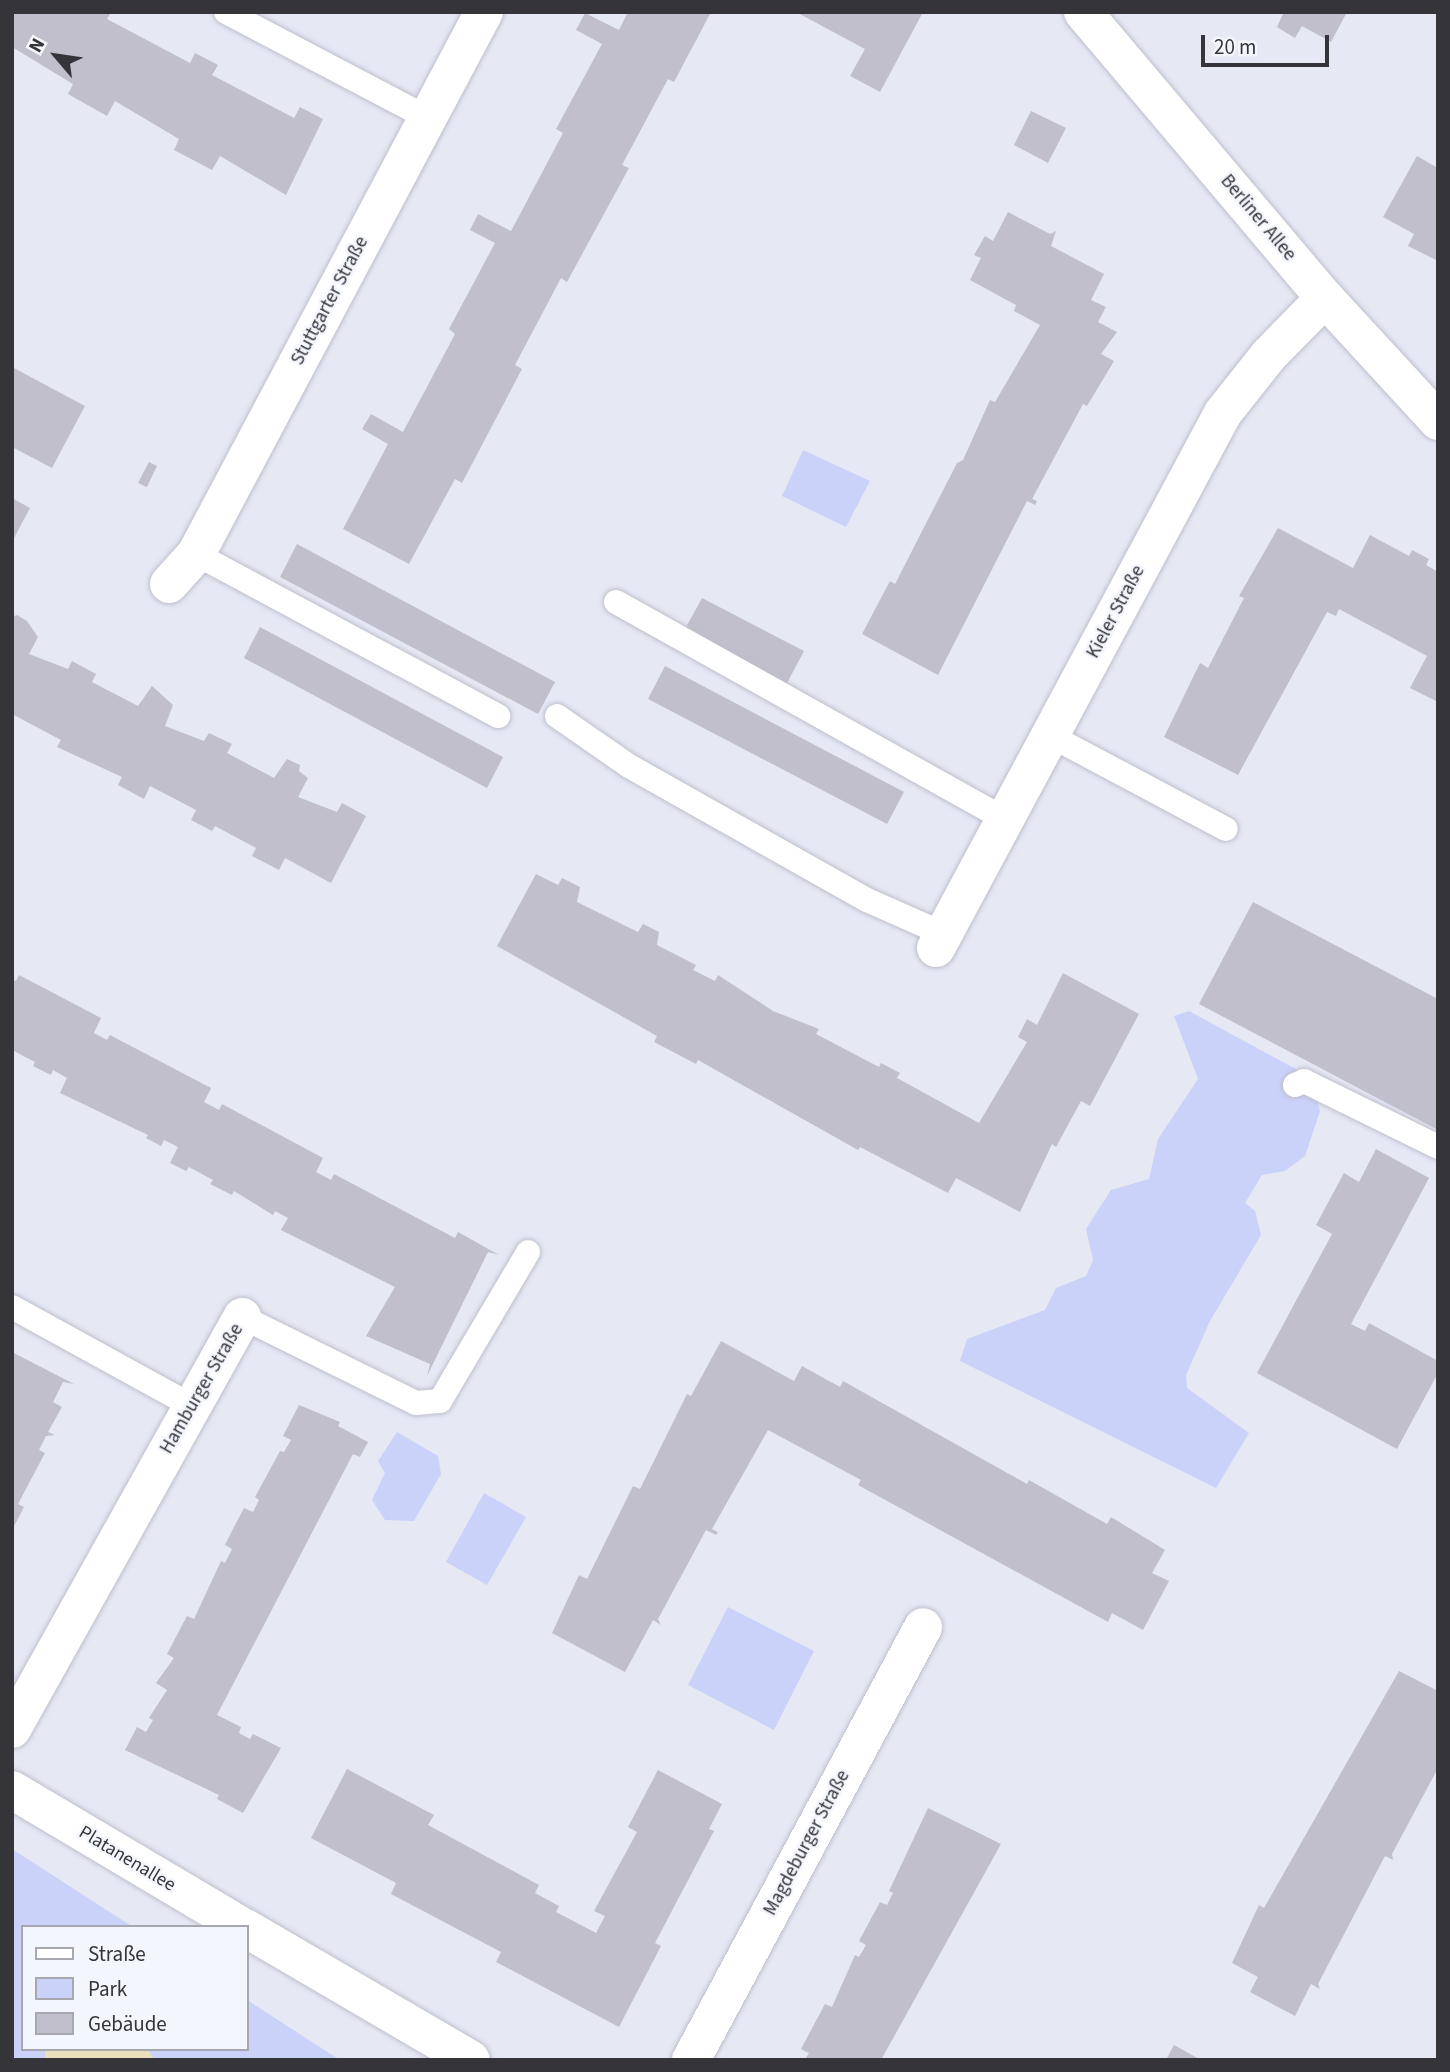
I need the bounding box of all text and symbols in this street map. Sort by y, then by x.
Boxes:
north arrow [21,21,91,91]
scale bar [1205,21,1333,65]
text: 20 m [1214,32,1256,62]
text: N [22,34,52,58]
street label: Berliner Allee [1215,170,1301,266]
street label: Stuttgarter Straße [287,233,373,369]
street label: Kieler Straße [1082,562,1150,662]
street label: Hamburger Straße [156,1320,248,1458]
street label: Magdeburger Straße [759,1766,855,1920]
street label: Platanenallee [74,1821,180,1897]
legend [21,1925,248,2051]
text: Straße [88,1939,146,1969]
text: Park [88,1974,127,2004]
text: Gebäude [88,2009,167,2039]

